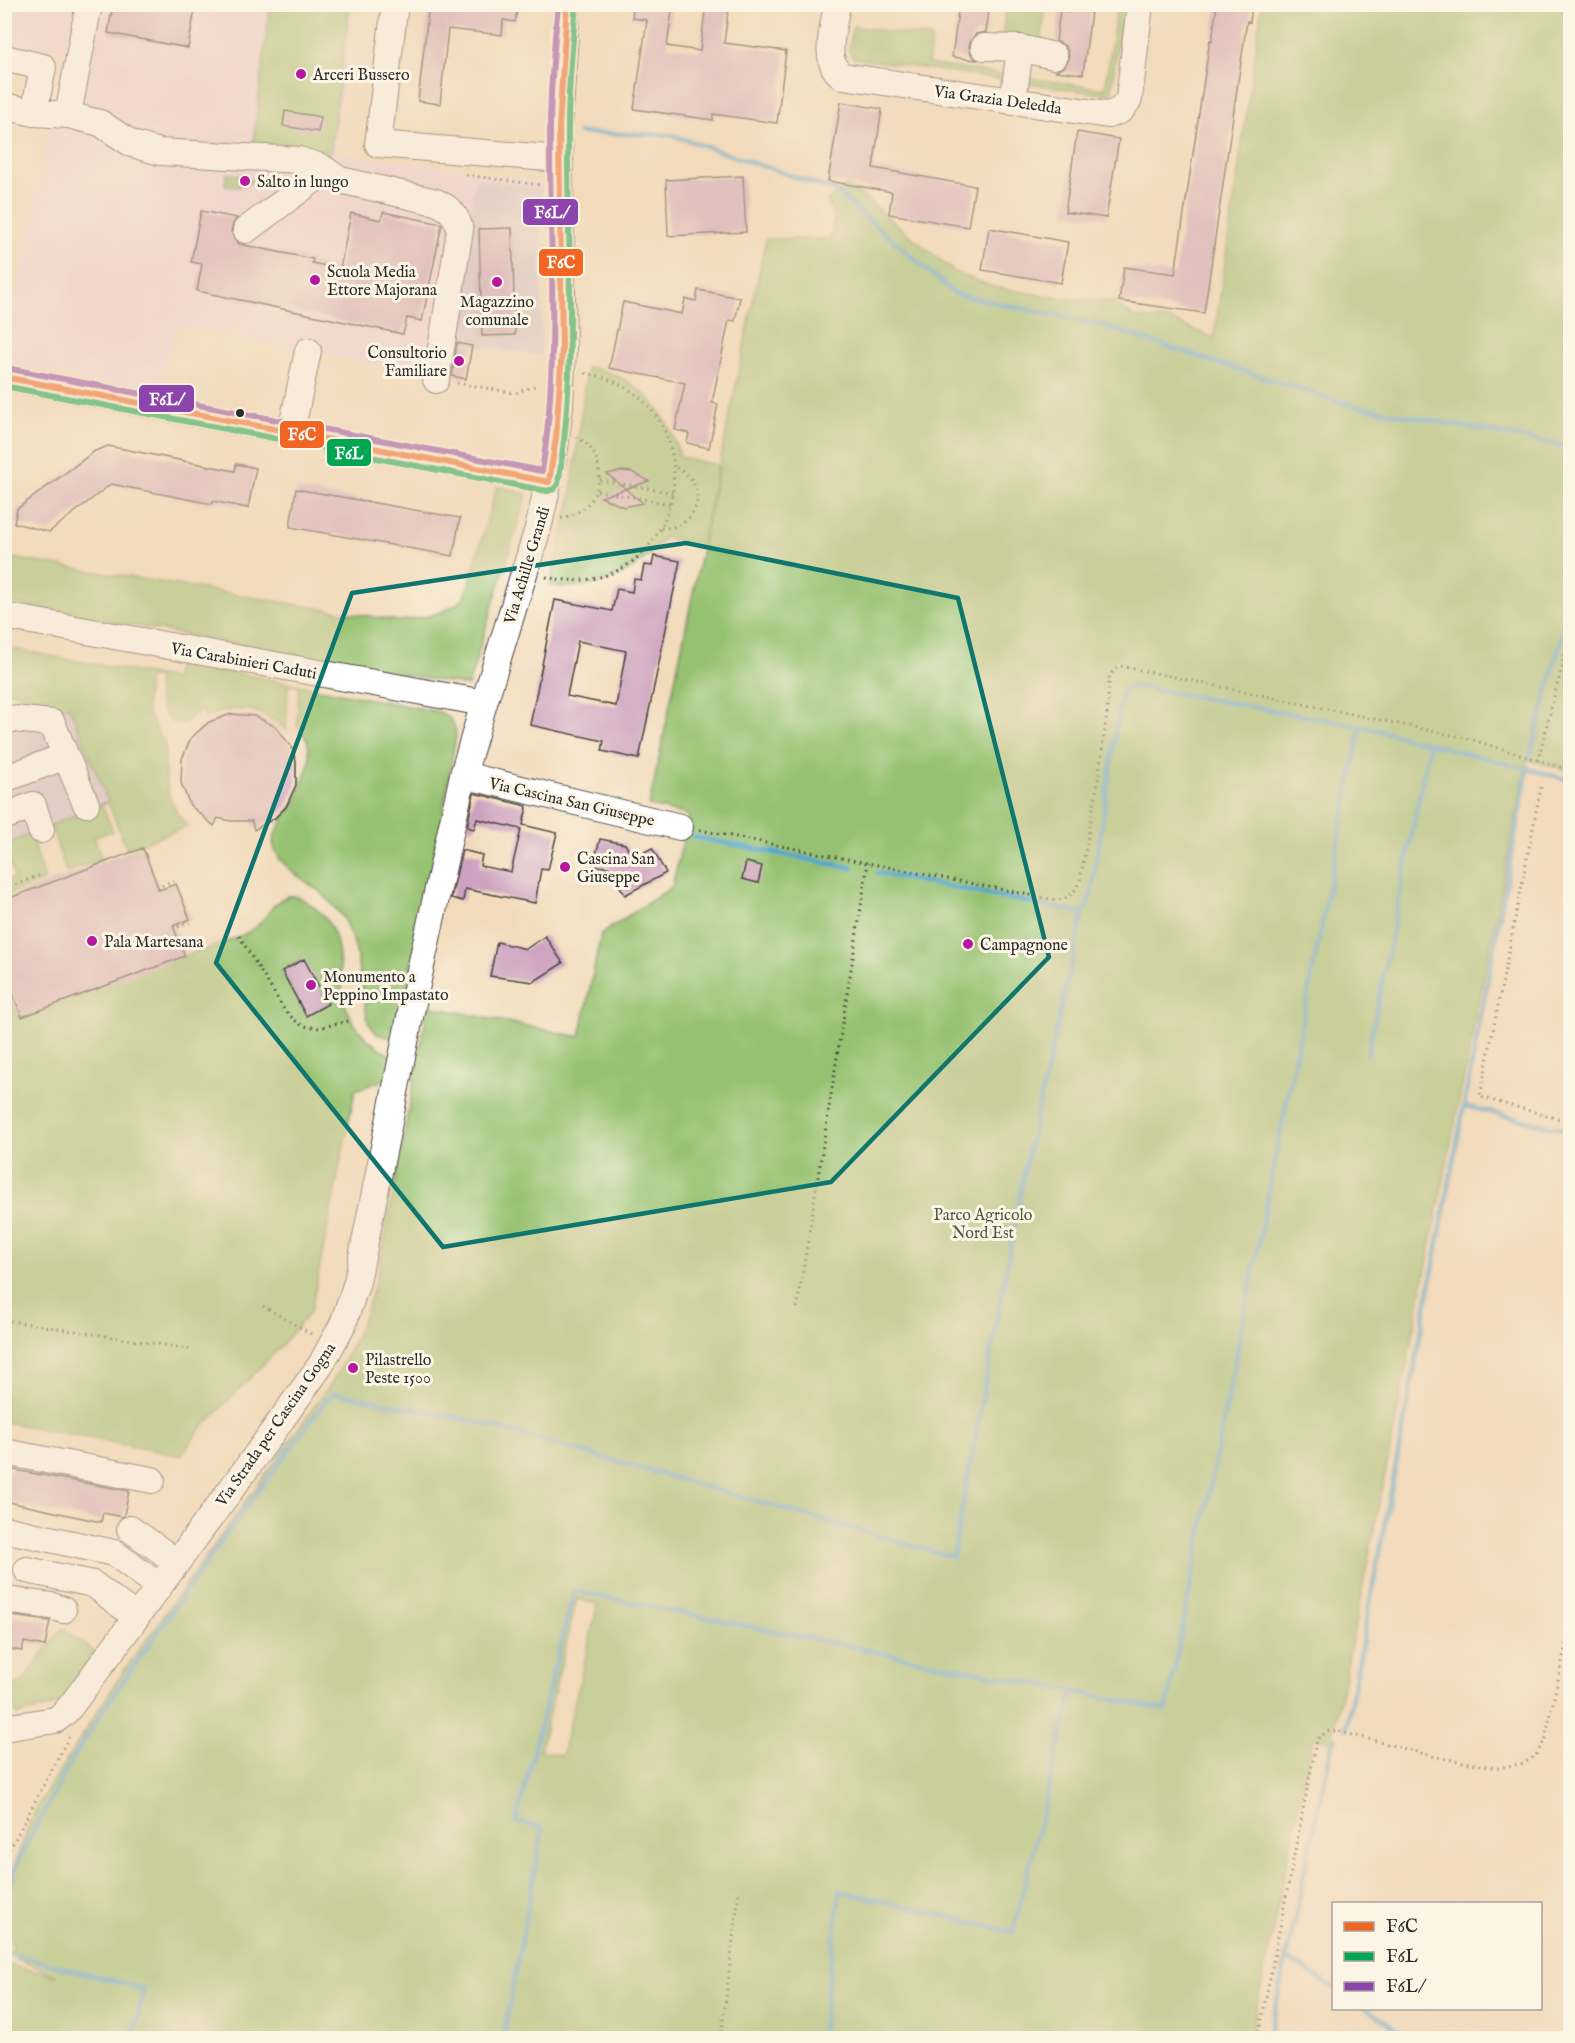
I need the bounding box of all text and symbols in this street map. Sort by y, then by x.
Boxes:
place label: Arceri Bussero [312,66,410,86]
marker: Arceri Bussero [294,67,308,81]
street label: Via Grazia Deledda [932,82,1063,120]
place label: Salto in lungo [257,173,349,193]
marker: Salto in lungo [238,174,252,188]
line badge: F6L/ [522,198,579,226]
text: F6L/ [534,204,571,224]
line badge: F6C [538,248,584,277]
text: F6C [547,254,576,274]
place label: Scuola Media Ettore Majorana [327,263,437,301]
marker: Scuola Media Ettore Majorana [308,273,322,287]
marker: Magazzino comunale [490,275,504,289]
place label: Magazzino comunale [460,293,534,331]
place label: Consultorio Familiare [367,344,447,382]
marker: Consultorio Familiare [452,354,466,368]
line badge: F6L/ [138,384,195,413]
text: F6L/ [149,391,186,411]
unlabelled marker [234,407,246,419]
line badge: F6C [279,420,325,449]
text: F6C [288,426,317,446]
line badge: F6L [326,438,372,467]
text: F6L [335,445,364,465]
street label: Via Achille Grandi [500,504,555,628]
street label: Via Carabinieri Caduti [168,639,318,685]
street label: Via Cascina San Giuseppe [486,774,656,832]
place label: Cascina San Giuseppe [577,850,655,888]
marker: Cascina San Giuseppe [558,860,572,874]
place label: Pala Martesana [104,933,204,953]
marker: Pala Martesana [85,934,99,948]
place label: Campagnone [980,936,1068,956]
marker: Campagnone [961,937,975,951]
place label: Monumento a Peppino Impastato [323,968,449,1006]
marker: Monumento a Peppino Impastato [304,978,318,992]
park label: Parco Agricolo Nord Est [934,1206,1033,1244]
street label: Via Strada per Cascina Gogna [212,1339,341,1512]
place label: Pilastrello Peste 1500 [365,1351,432,1389]
marker: Pilastrello Peste 1500 [346,1361,360,1375]
legend [1332,1902,1542,2010]
text: F6C [1386,1916,1418,1939]
text: F6L [1386,1946,1418,1969]
text: F6L/ [1386,1976,1427,1999]

